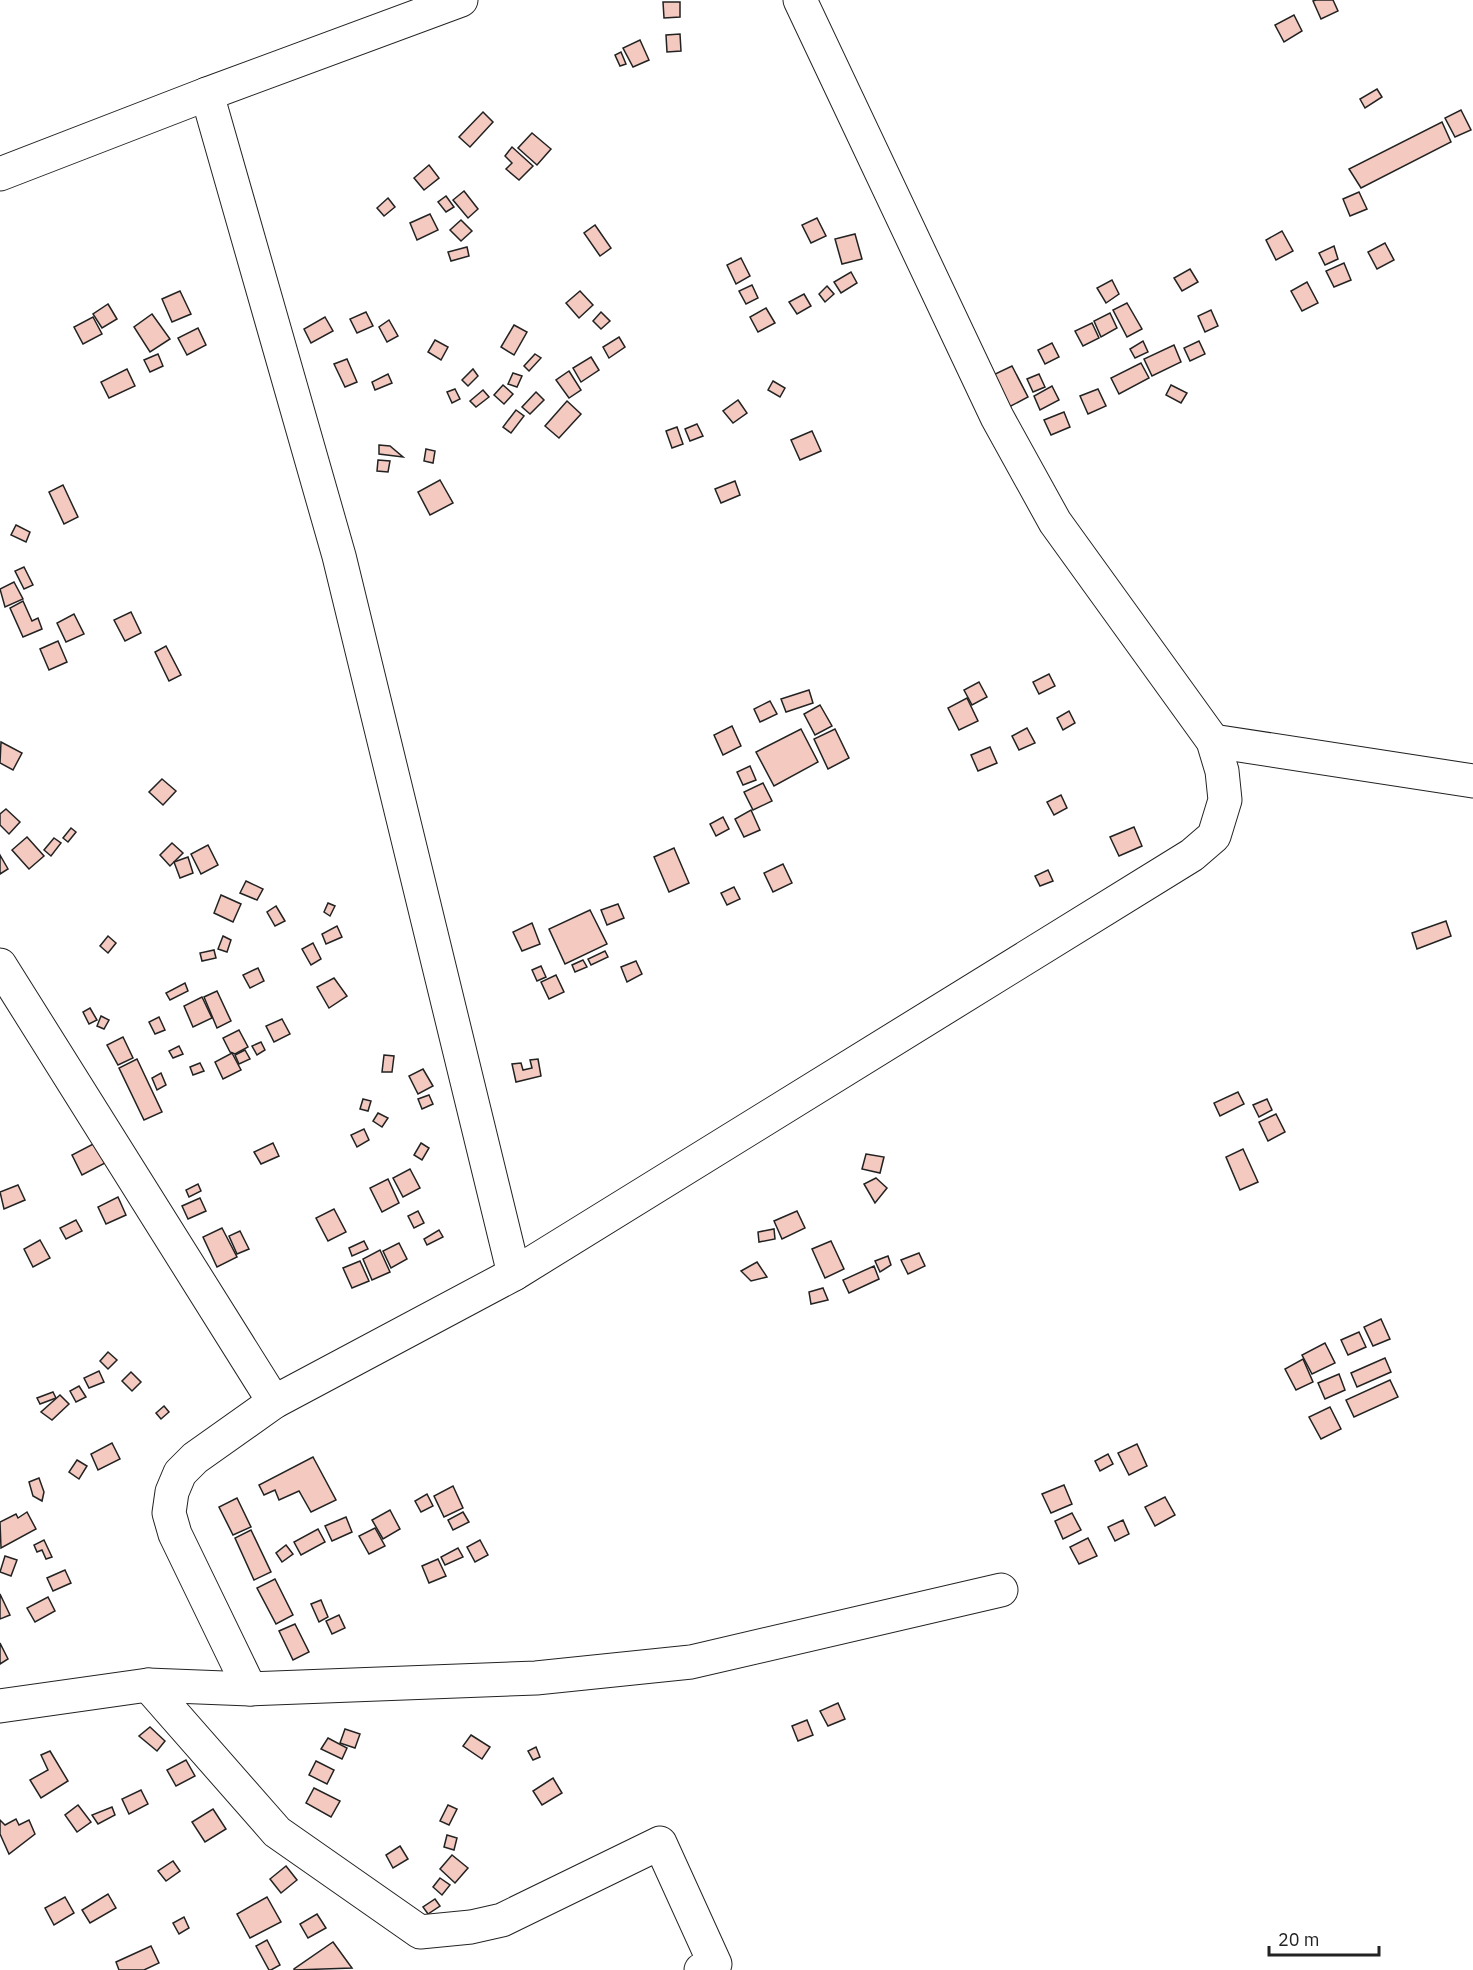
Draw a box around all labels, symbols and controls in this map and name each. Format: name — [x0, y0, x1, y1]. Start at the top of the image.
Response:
scale bar — [1269, 1919, 1378, 1957]
text: 20 m — [1278, 1928, 1320, 1951]

